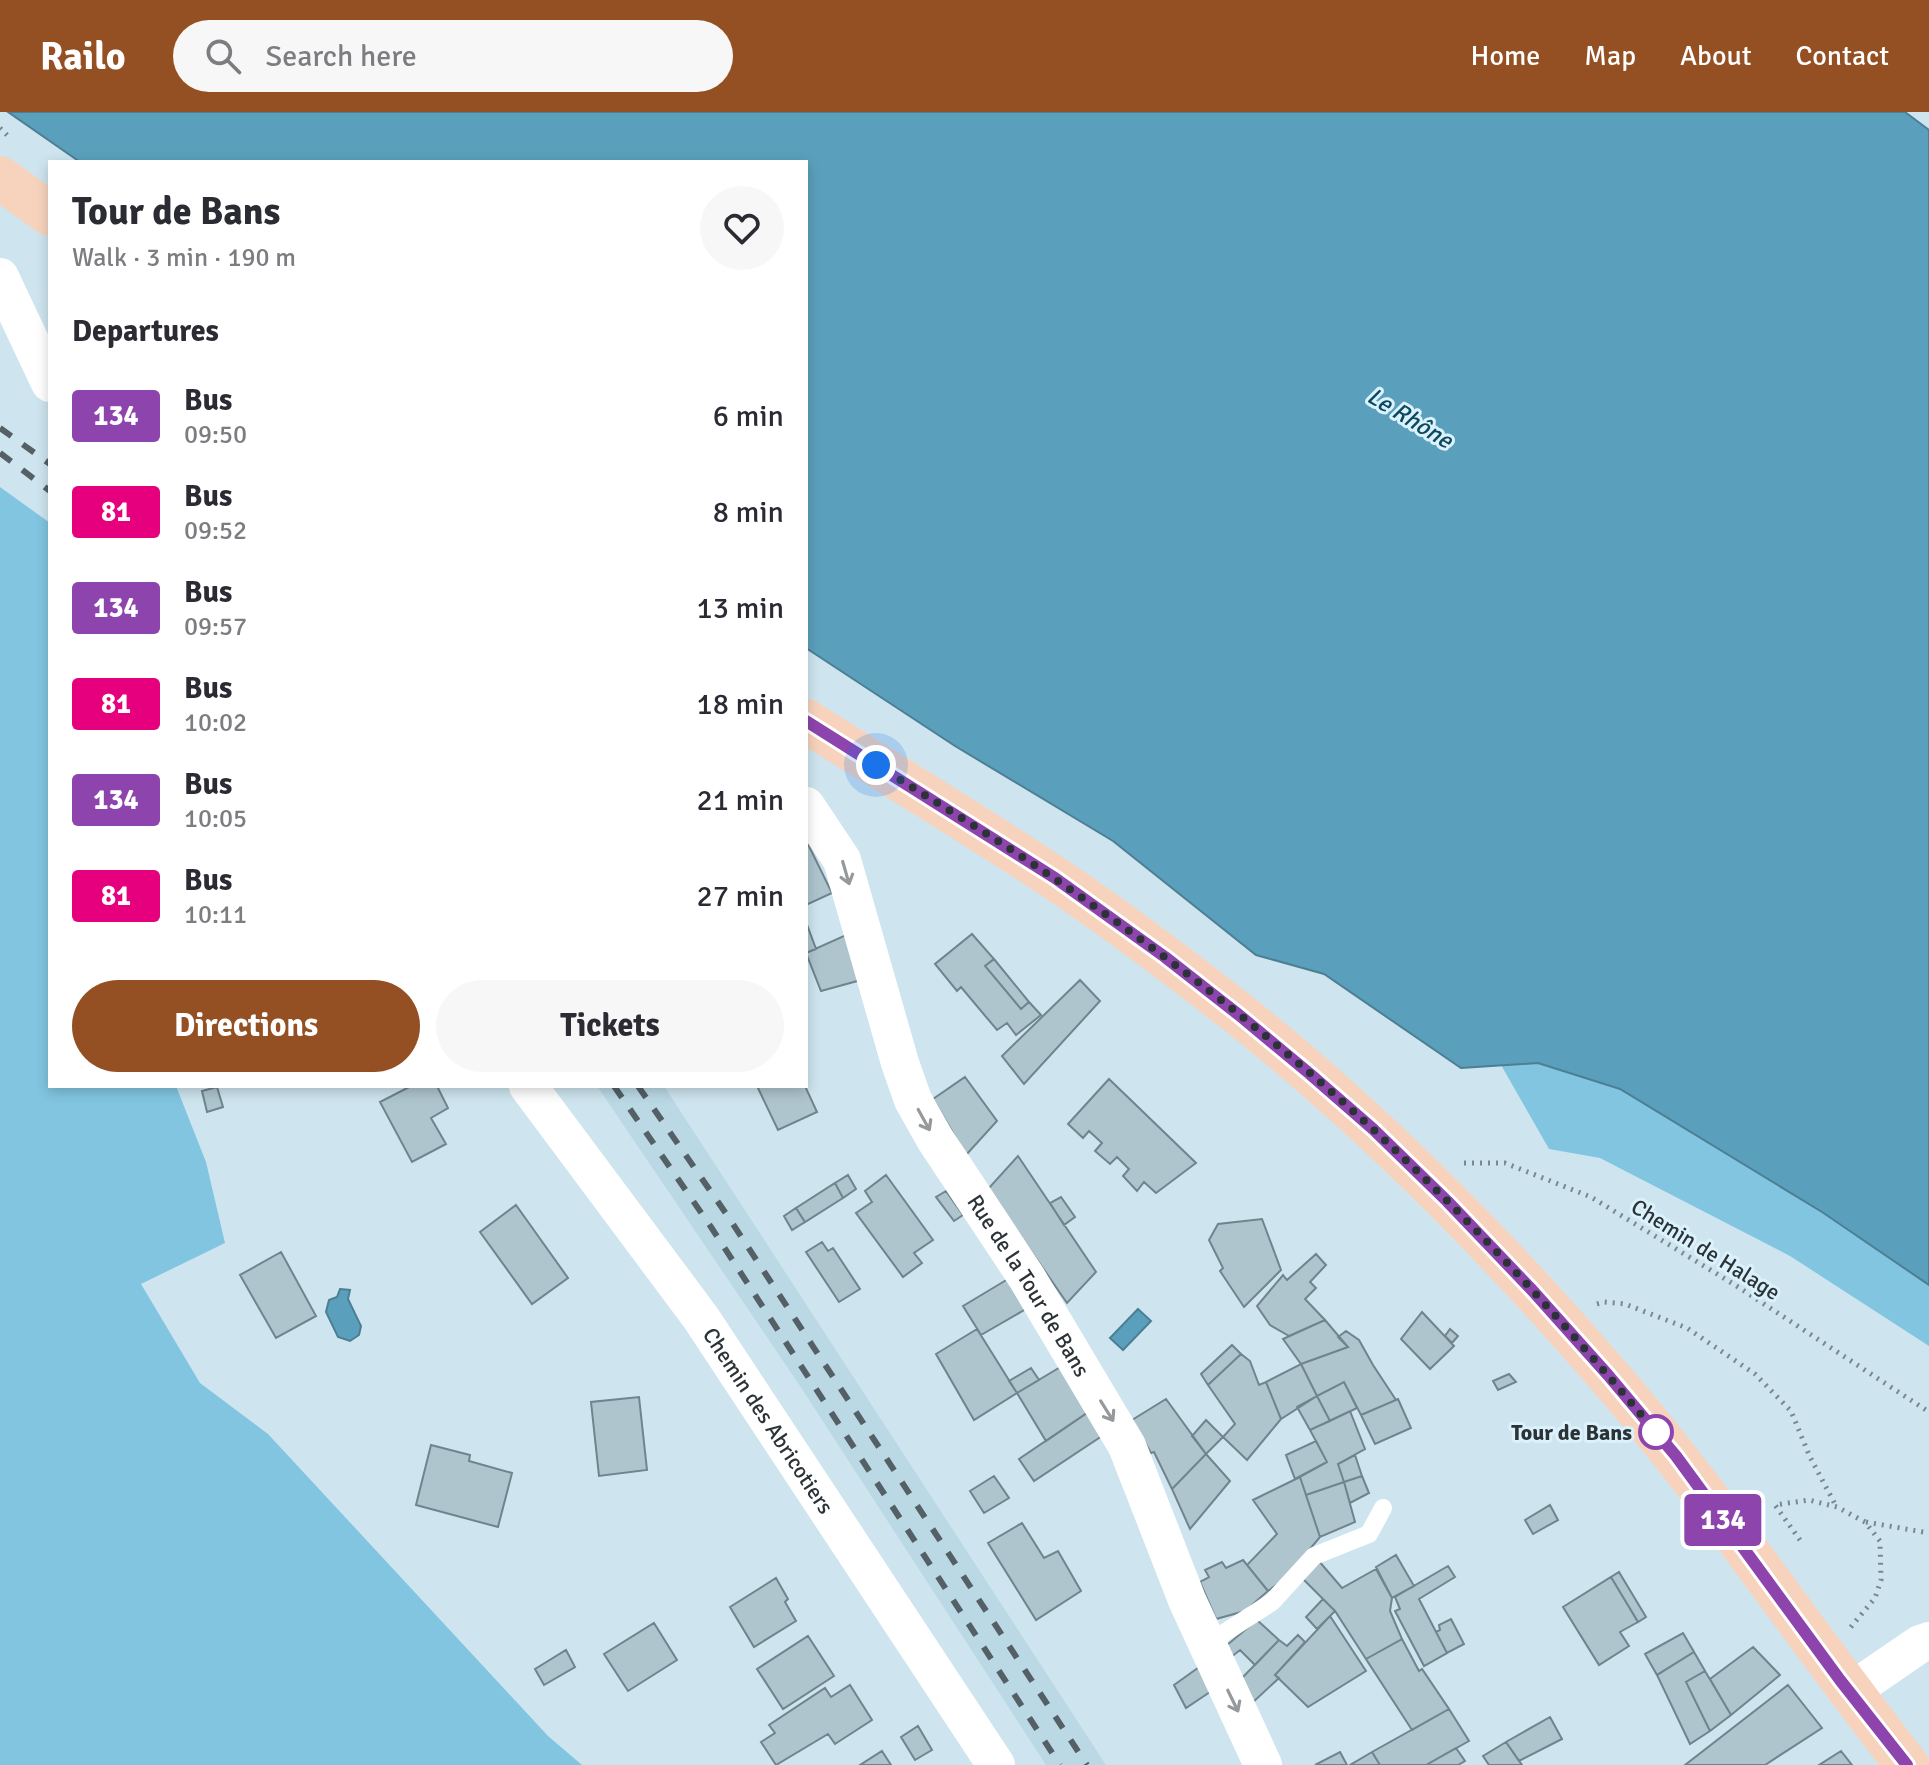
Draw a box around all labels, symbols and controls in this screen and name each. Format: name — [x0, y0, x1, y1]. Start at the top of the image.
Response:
search box — [173, 20, 733, 92]
text: Railo — [40, 33, 125, 80]
icon: search — [201, 34, 245, 78]
text: Search here — [265, 38, 417, 75]
text: Home — [1471, 39, 1540, 73]
text: Map — [1584, 39, 1636, 73]
text: About — [1680, 39, 1752, 73]
text: Contact — [1796, 39, 1889, 73]
button: heart — [700, 186, 784, 270]
text: Tour de Bans — [72, 188, 280, 235]
text: Walk · 3 min · 190 m — [72, 242, 296, 274]
text: Departures — [72, 313, 219, 350]
water label: Le Rhône — [1362, 381, 1459, 456]
text: Bus — [184, 382, 232, 419]
text: 6 min — [713, 398, 784, 435]
text: 134 — [93, 399, 139, 433]
text: 09:50 — [184, 419, 247, 451]
text: Bus — [184, 478, 232, 515]
text: 8 min — [713, 494, 784, 531]
text: 81 — [101, 495, 131, 529]
text: 09:52 — [184, 515, 247, 547]
text: Bus — [184, 574, 232, 611]
text: 13 min — [697, 590, 784, 627]
text: 134 — [93, 591, 139, 625]
text: 09:57 — [184, 611, 247, 643]
text: Bus — [184, 670, 232, 707]
text: 18 min — [697, 686, 784, 723]
text: 81 — [101, 687, 131, 721]
text: 10:02 — [184, 707, 247, 739]
your location — [856, 745, 896, 785]
text: Bus — [184, 766, 232, 803]
text: 21 min — [697, 782, 784, 819]
text: 134 — [93, 783, 139, 817]
text: 10:05 — [184, 803, 247, 835]
one-way arrow — [839, 860, 854, 885]
text: Bus — [184, 862, 232, 899]
text: 27 min — [697, 878, 784, 915]
text: 81 — [101, 879, 131, 913]
text: 10:11 — [184, 899, 247, 931]
button: Directions — [72, 980, 420, 1072]
button: Tickets — [436, 980, 784, 1072]
one-way arrow — [917, 1108, 932, 1132]
street label: Rue de la Tour de Bans — [961, 1189, 1096, 1382]
street label: Chemin de Halage — [1626, 1193, 1785, 1306]
street label: Chemin des Abricotiers — [697, 1322, 839, 1519]
one-way arrow — [1099, 1399, 1115, 1422]
marker: Tour de Bans — [1639, 1415, 1673, 1449]
place label: Tour de Bans — [1511, 1419, 1632, 1446]
line badge: 134 — [1677, 1494, 1769, 1546]
text: 134 — [1700, 1503, 1746, 1537]
one-way arrow — [1226, 1688, 1241, 1712]

